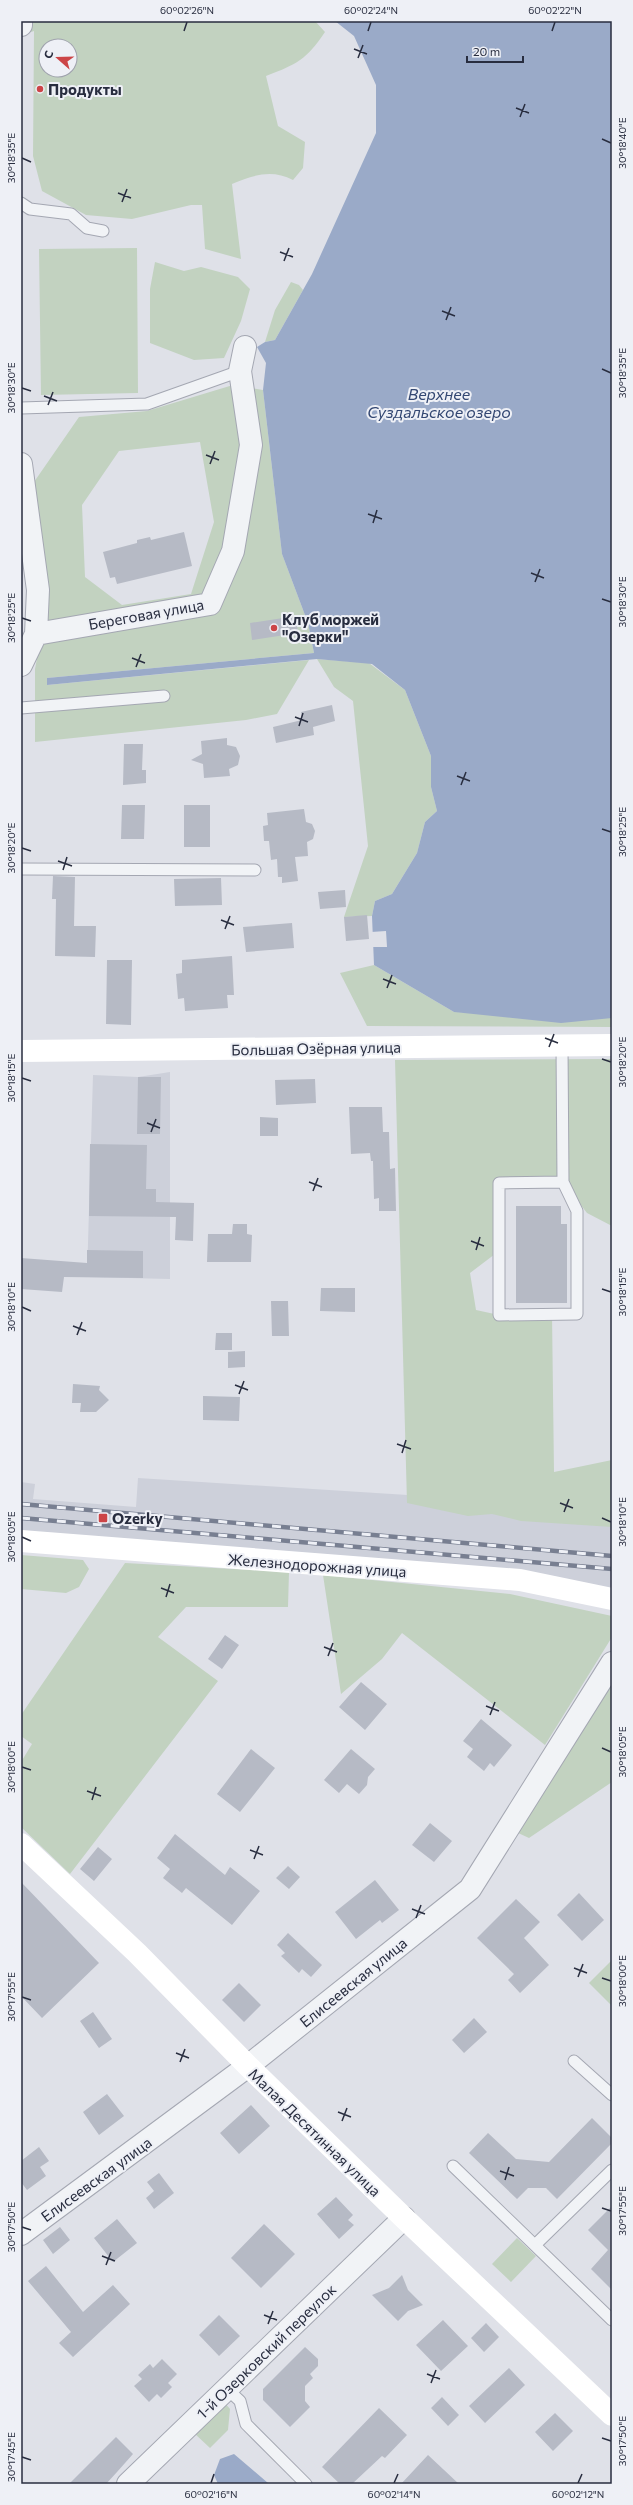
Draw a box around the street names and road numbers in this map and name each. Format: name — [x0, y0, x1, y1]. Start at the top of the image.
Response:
street label: Береговая улица — [87, 595, 205, 633]
street label: Большая Озёрная улица — [231, 1038, 401, 1058]
street label: Железнодорожная улица — [227, 1550, 407, 1580]
street label: Елисеевская улица — [296, 1933, 410, 2031]
street label: Малая Десятинная улица — [245, 2064, 385, 2200]
street label: Елисеевская улица — [37, 2133, 155, 2225]
street label: 1-й Озерковский переулок — [193, 2280, 339, 2422]

